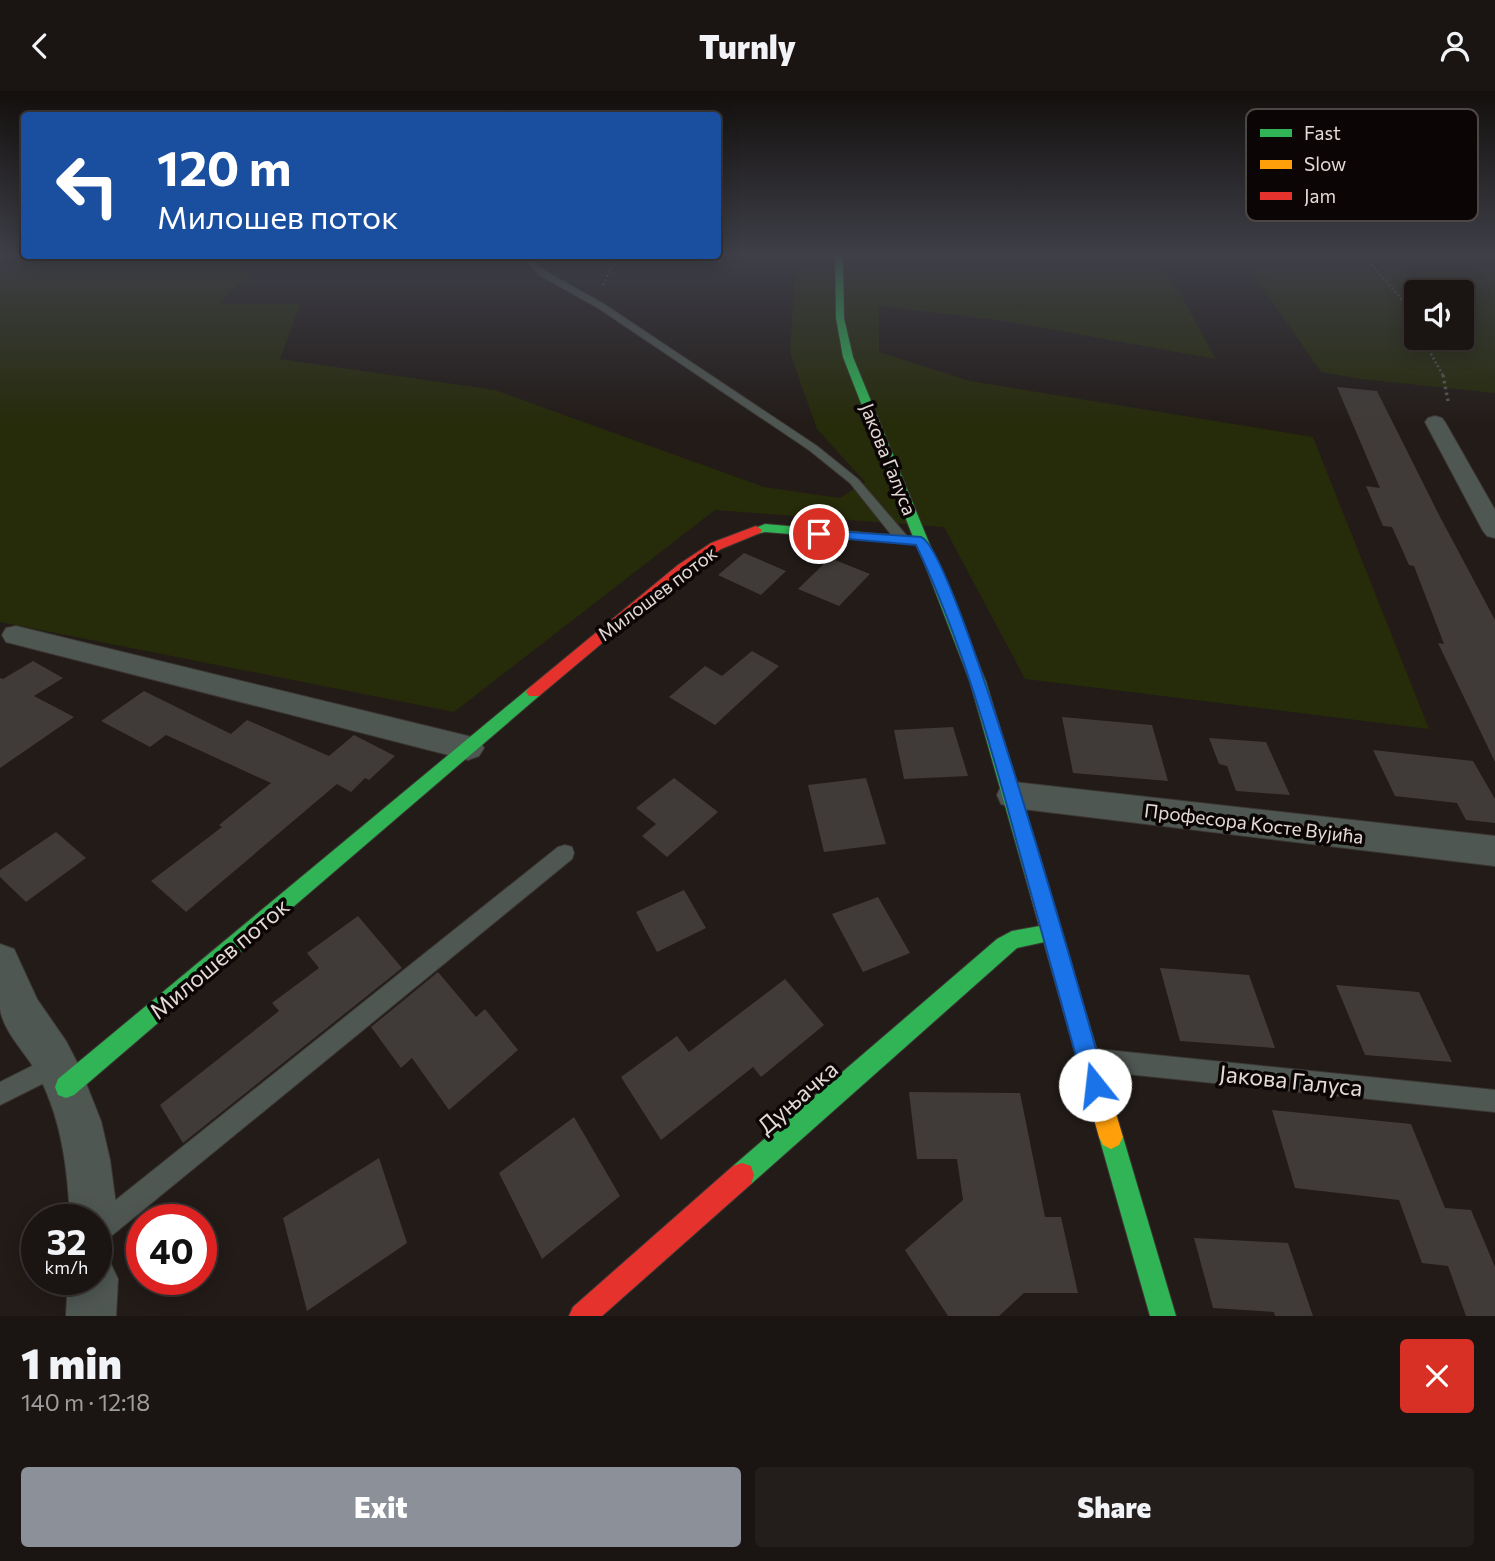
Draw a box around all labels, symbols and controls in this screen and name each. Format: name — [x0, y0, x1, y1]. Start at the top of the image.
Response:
text: Turnly — [699, 26, 796, 66]
icon: back — [21, 27, 59, 65]
icon: person — [1436, 27, 1474, 65]
legend — [1246, 109, 1478, 221]
text: Fast — [1304, 121, 1341, 144]
text: 120 m — [157, 136, 291, 196]
icon: left — [42, 140, 133, 231]
text: Slow — [1304, 152, 1346, 175]
text: Jam — [1304, 184, 1336, 207]
text: Милошев поток — [157, 196, 398, 236]
map controls — [1404, 280, 1474, 350]
button: sound — [1404, 280, 1474, 350]
street label: Јакова Галуса — [856, 400, 922, 518]
pin — [789, 504, 849, 564]
icon: arrive — [800, 515, 838, 553]
street label: Милошев поток — [593, 541, 721, 645]
street label: Професора Косте Вујића — [1143, 798, 1365, 848]
street label: Милошев поток — [144, 892, 294, 1024]
position arrow — [1058, 1048, 1132, 1122]
street label: Дуњачка — [751, 1054, 843, 1140]
street label: Јакова Галуса — [1218, 1059, 1364, 1101]
speed limit sign: 40 — [126, 1204, 217, 1295]
text: 32 — [46, 1219, 87, 1262]
text: km/h — [45, 1256, 88, 1278]
text: 1 min — [21, 1336, 122, 1388]
button: close — [1400, 1339, 1474, 1413]
text: 140 m · 12:18 — [21, 1388, 150, 1416]
button: Exit — [21, 1467, 741, 1547]
button: Share — [755, 1467, 1474, 1547]

